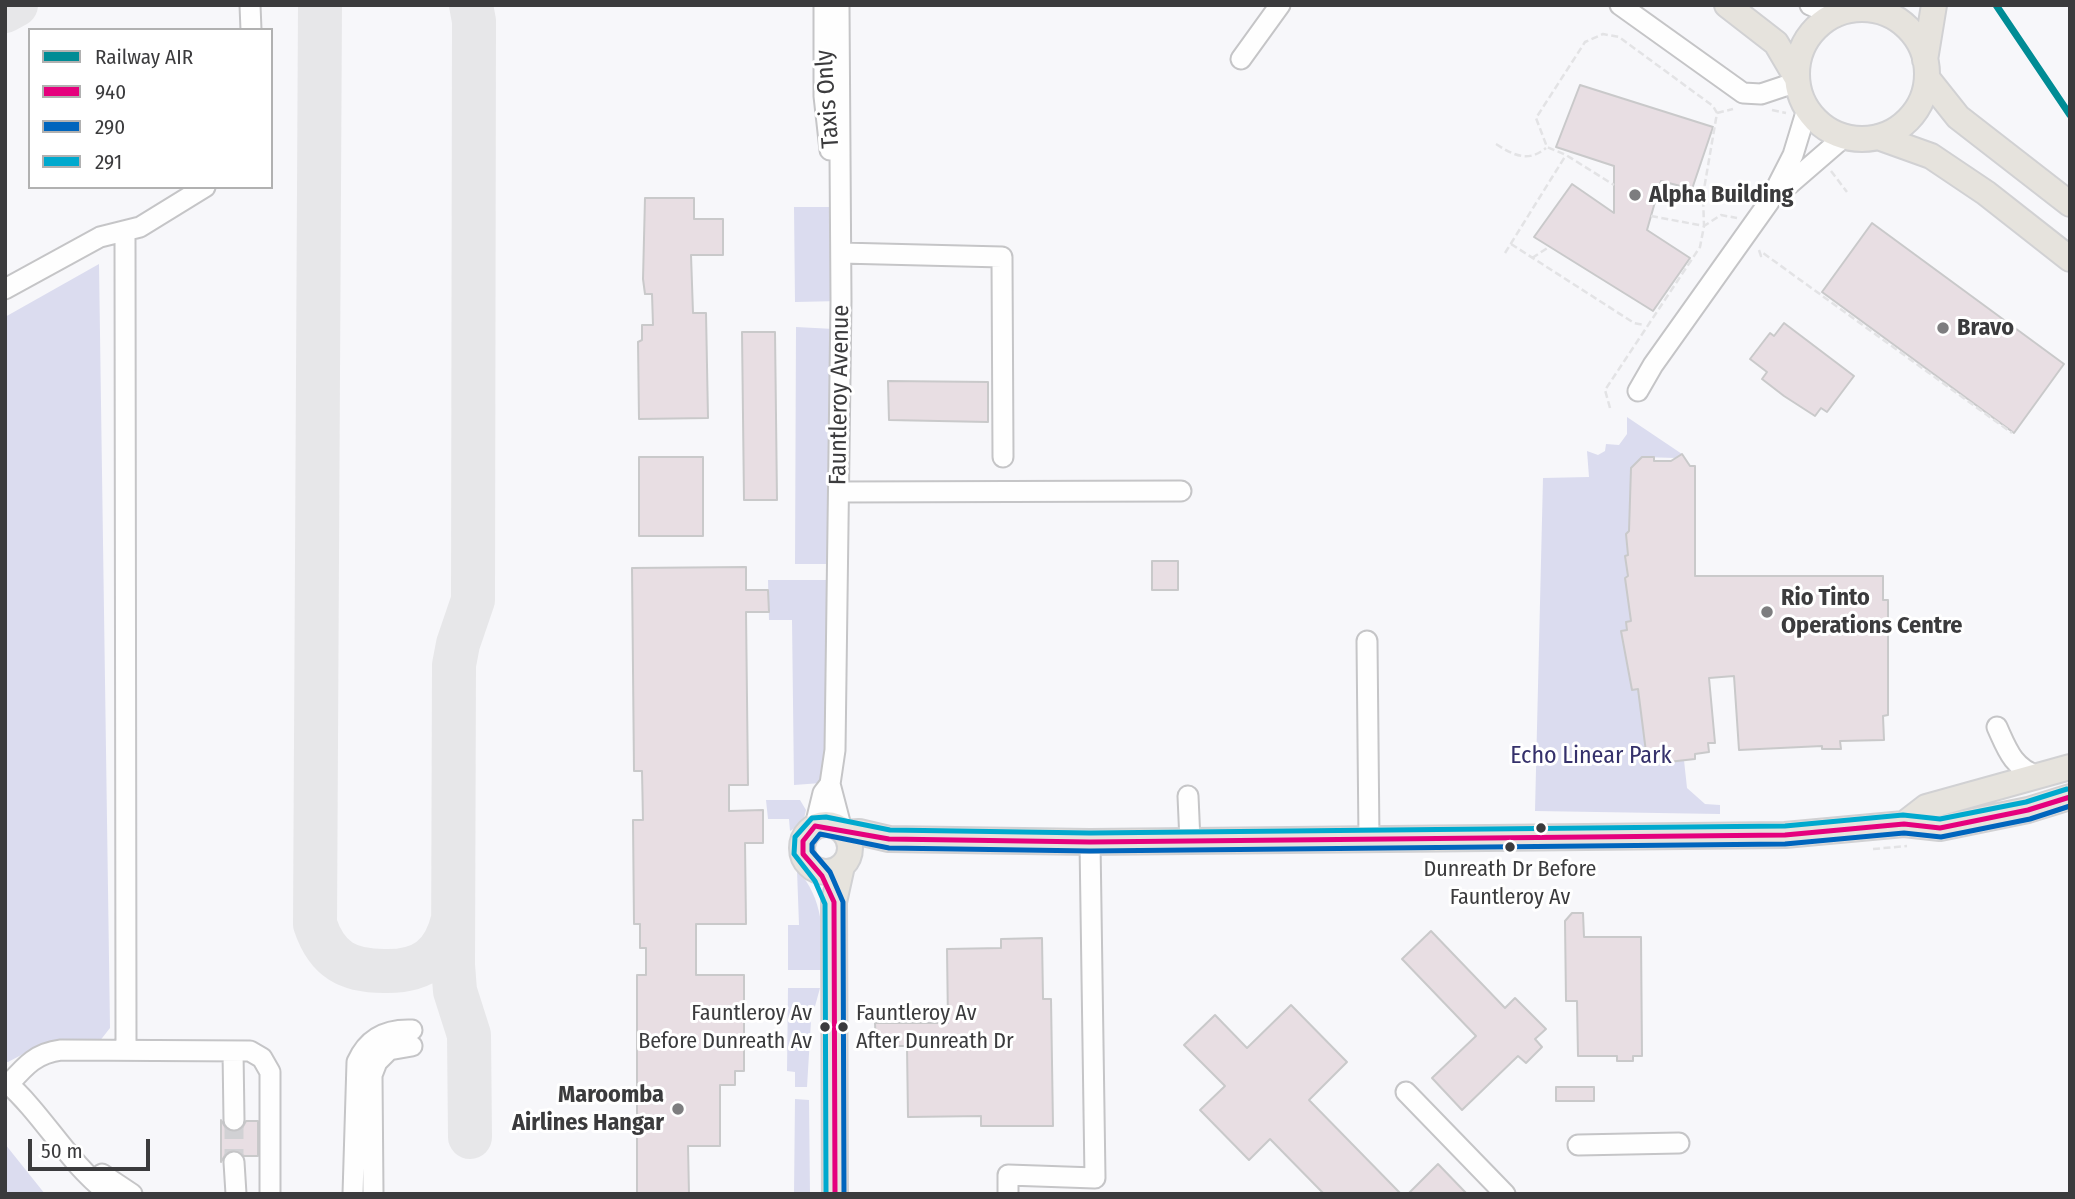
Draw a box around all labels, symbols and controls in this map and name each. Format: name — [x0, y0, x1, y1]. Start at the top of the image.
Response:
legend — [28, 28, 273, 189]
text: Railway AIR — [95, 44, 193, 70]
street label: Taxis Only — [810, 49, 846, 149]
text: 940 — [95, 79, 126, 105]
text: 290 — [95, 114, 125, 140]
text: 291 — [95, 149, 122, 175]
place label: Alpha Building — [1649, 181, 1793, 209]
marker: Alpha Building — [1627, 187, 1643, 203]
street label: Fauntleroy Avenue — [824, 305, 856, 485]
place label: Bravo — [1957, 314, 2014, 342]
marker: Bravo — [1935, 320, 1951, 336]
place label: Rio Tinto Operations Centre — [1781, 584, 1962, 640]
marker: Rio Tinto Operations Centre — [1759, 604, 1775, 620]
park label: Echo Linear Park — [1510, 742, 1672, 770]
unlabelled marker — [1534, 821, 1548, 835]
marker: Dunreath Dr Before Fauntleroy Av — [1503, 840, 1517, 854]
place label: Dunreath Dr Before Fauntleroy Av — [1424, 857, 1596, 908]
place label: Fauntleroy Av Before Dunreath Av — [638, 1001, 812, 1052]
place label: Fauntleroy Av After Dunreath Dr — [856, 1001, 1014, 1052]
marker: Fauntleroy Av Before Dunreath Av — [818, 1020, 832, 1034]
marker: Fauntleroy Av After Dunreath Dr — [836, 1020, 850, 1034]
place label: Maroomba Airlines Hangar — [512, 1081, 664, 1137]
marker: Maroomba Airlines Hangar — [670, 1101, 686, 1117]
scale bar — [32, 1126, 154, 1170]
text: 50 m — [41, 1138, 83, 1164]

